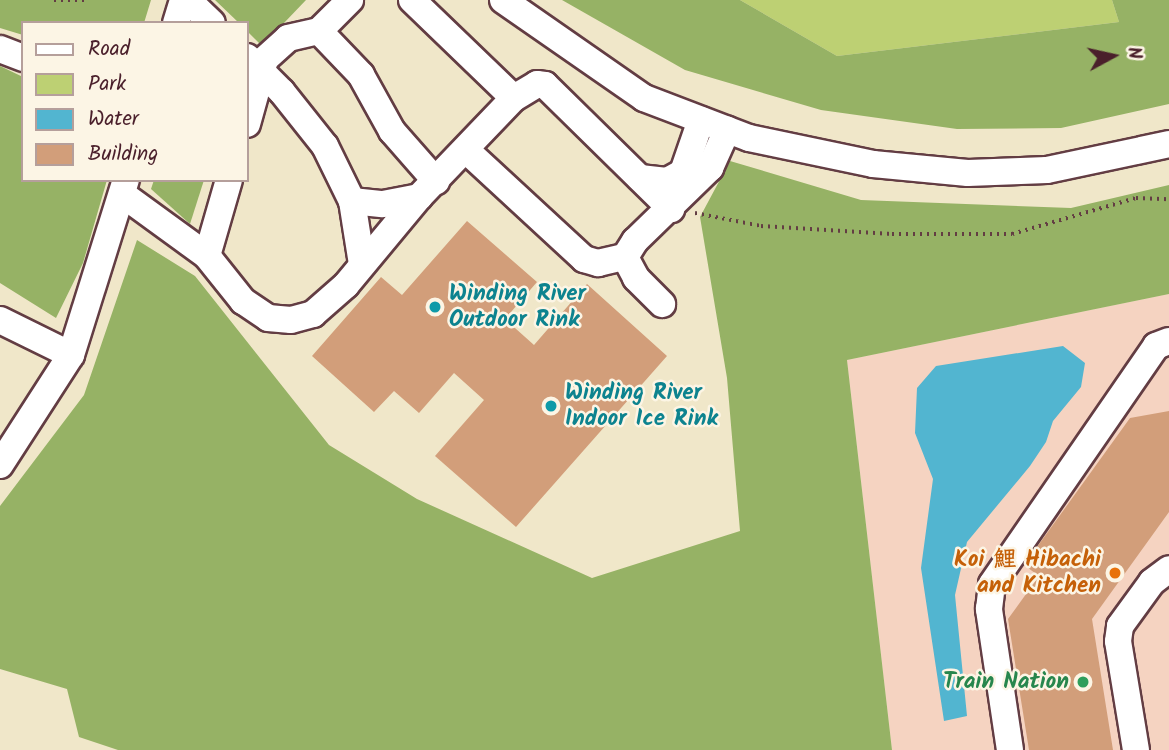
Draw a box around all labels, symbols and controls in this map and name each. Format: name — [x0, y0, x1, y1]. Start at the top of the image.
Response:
legend — [21, 21, 248, 182]
north arrow — [1078, 21, 1148, 91]
text: Road — [88, 33, 130, 66]
text: N — [1118, 45, 1149, 61]
text: Park — [88, 68, 126, 101]
text: Water — [88, 103, 139, 136]
text: Building — [88, 138, 158, 171]
place label: Winding River Outdoor Rink — [449, 280, 586, 334]
marker: Winding River Outdoor Rink — [427, 299, 443, 315]
place label: Winding River Indoor Ice Rink — [565, 379, 718, 433]
marker: Winding River Indoor Ice Rink — [543, 398, 559, 414]
place label: Koi 鯉 Hibachi and Kitchen — [954, 546, 1101, 600]
marker: Koi 鯉 Hibachi and Kitchen — [1107, 565, 1123, 581]
place label: Train Nation — [943, 668, 1069, 696]
marker: Train Nation — [1075, 674, 1091, 690]

